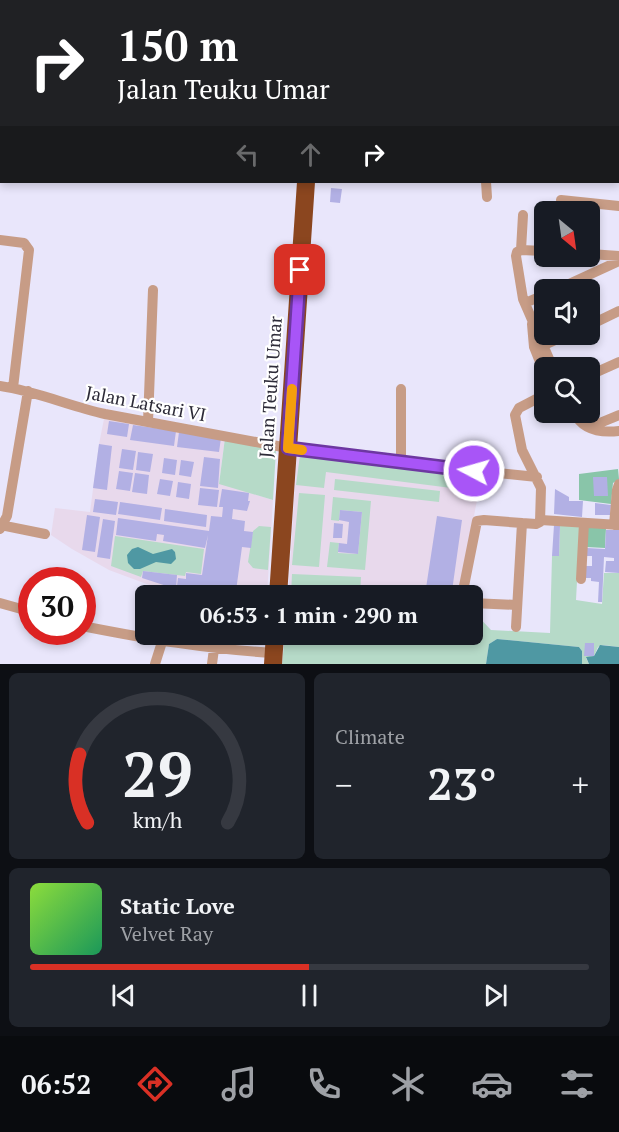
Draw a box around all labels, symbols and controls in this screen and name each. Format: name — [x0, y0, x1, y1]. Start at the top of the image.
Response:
text: 150 m — [117, 17, 238, 73]
icon: right — [18, 24, 96, 102]
text: Jalan Teuku Umar — [117, 71, 330, 107]
icon: left — [231, 138, 264, 171]
icon: ahead — [294, 138, 327, 171]
icon: right — [357, 138, 390, 171]
north arrow — [534, 201, 600, 267]
map controls — [534, 201, 600, 423]
pin — [274, 244, 325, 295]
icon: arrive — [283, 253, 316, 286]
button: sound — [534, 279, 600, 345]
street label: Jalan Teuku Umar — [253, 315, 287, 459]
button: search — [534, 357, 600, 423]
street label: Jalan Latsari VI — [84, 380, 208, 426]
position arrow — [442, 439, 506, 503]
speed limit sign: 30 — [18, 567, 96, 645]
text: 06:53 · 1 min · 290 m — [200, 600, 418, 629]
text: Climate — [335, 723, 405, 750]
text: 29 — [122, 732, 192, 815]
text: 23° — [427, 753, 497, 813]
text: − — [335, 763, 353, 806]
text: + — [571, 763, 589, 806]
text: km/h — [132, 806, 182, 834]
text: Static Love — [120, 891, 235, 920]
text: Velvet Ray — [120, 920, 213, 947]
icon: previous — [107, 979, 140, 1012]
icon: pause — [293, 979, 326, 1012]
icon: next — [479, 979, 512, 1012]
icon: directions — [134, 1063, 176, 1105]
icon: music — [218, 1063, 260, 1105]
icon: phone — [303, 1063, 345, 1105]
icon: climate — [387, 1063, 429, 1105]
icon: car — [471, 1063, 513, 1105]
icon: filters — [556, 1063, 598, 1105]
text: 06:52 — [21, 1066, 91, 1102]

